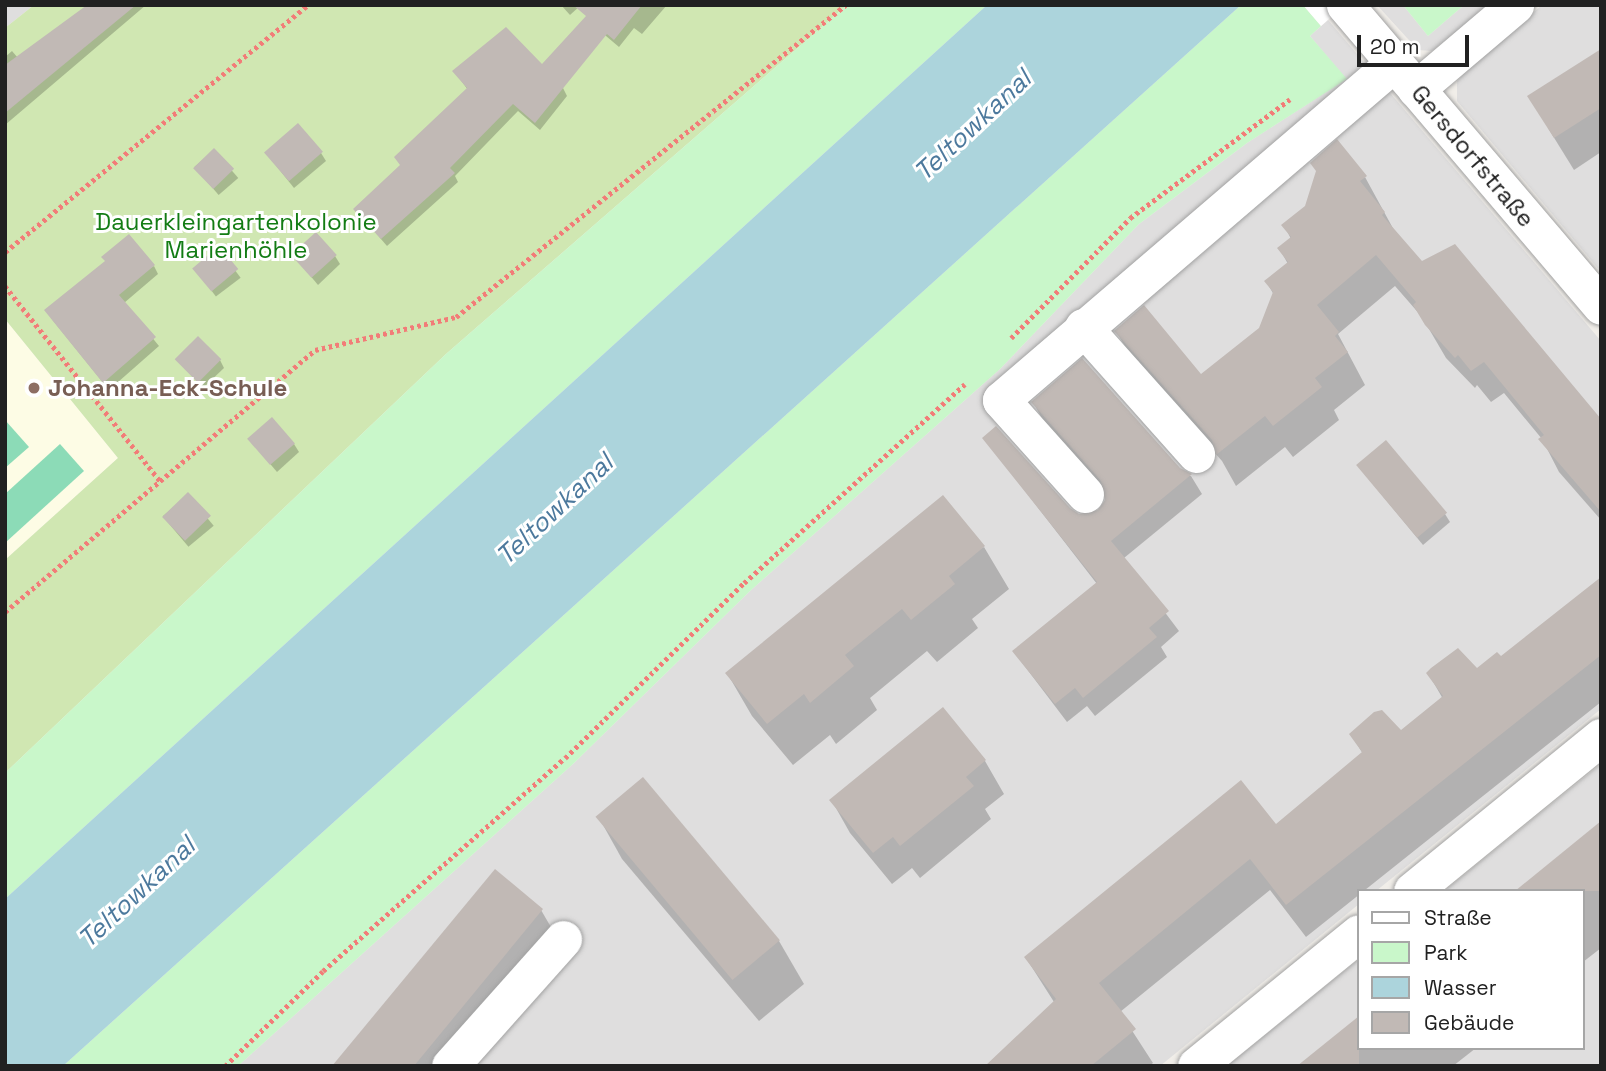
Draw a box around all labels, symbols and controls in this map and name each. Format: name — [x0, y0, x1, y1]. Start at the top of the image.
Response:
scale bar — [1361, 21, 1473, 65]
text: 20 m — [1370, 33, 1420, 60]
water label: Teltowkanal — [908, 64, 1038, 188]
street label: Gersdorfstraße — [1405, 79, 1541, 233]
park label: Dauerkleingartenkolonie Marienhöhle — [95, 208, 377, 264]
place label: Johanna-Eck-Schule — [48, 374, 287, 402]
marker: Johanna-Eck-Schule — [26, 380, 42, 396]
water label: Teltowkanal — [490, 448, 620, 572]
water label: Teltowkanal — [72, 831, 202, 955]
legend — [1358, 889, 1585, 1050]
text: Straße — [1424, 904, 1492, 931]
text: Park — [1424, 939, 1468, 966]
text: Wasser — [1424, 974, 1497, 1001]
text: Gebäude — [1424, 1009, 1514, 1036]

